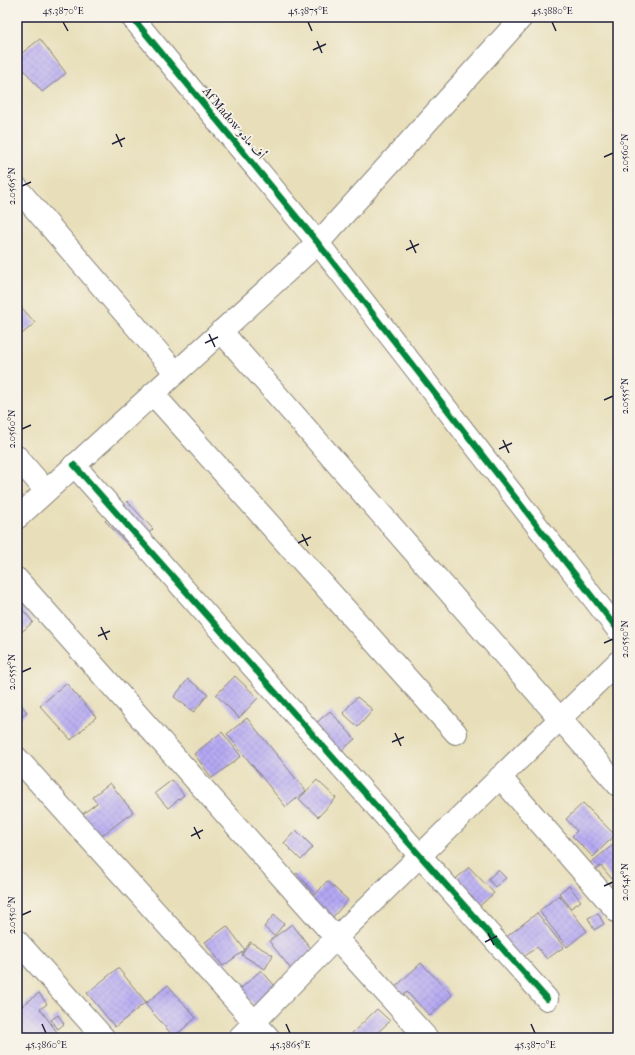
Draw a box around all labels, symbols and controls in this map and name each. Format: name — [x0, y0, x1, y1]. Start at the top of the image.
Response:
text: 45.3870°E — [42, 5, 84, 17]
text: 45.3875°E — [288, 5, 328, 17]
text: 45.3880°E — [531, 5, 573, 17]
street label: Af Madow أف مادو — [198, 83, 269, 163]
text: 2.0560°N — [619, 133, 631, 173]
text: 2.0565°N — [6, 167, 18, 205]
text: 2.0555°N — [619, 377, 631, 414]
text: 2.0560°N — [6, 409, 18, 449]
text: 2.0550°N — [619, 620, 631, 658]
text: 2.0555°N — [6, 653, 18, 690]
text: 2.0545°N — [619, 863, 631, 901]
text: 2.0550°N — [6, 896, 18, 934]
text: 45.3860°E — [25, 1039, 67, 1051]
text: 45.3865°E — [270, 1039, 310, 1051]
text: 45.3870°E — [514, 1039, 556, 1051]

